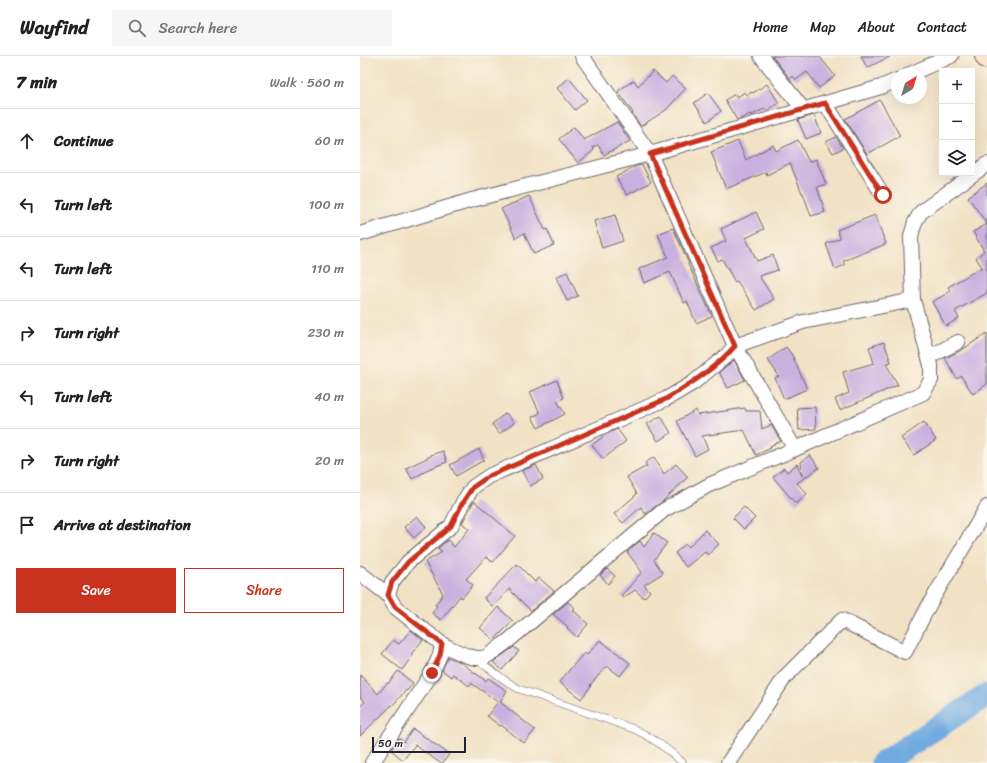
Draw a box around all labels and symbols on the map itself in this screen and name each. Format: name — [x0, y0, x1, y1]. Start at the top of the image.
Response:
north arrow — [891, 68, 927, 104]
route start — [874, 186, 892, 204]
route end — [423, 664, 441, 682]
scale bar — [372, 735, 466, 754]

